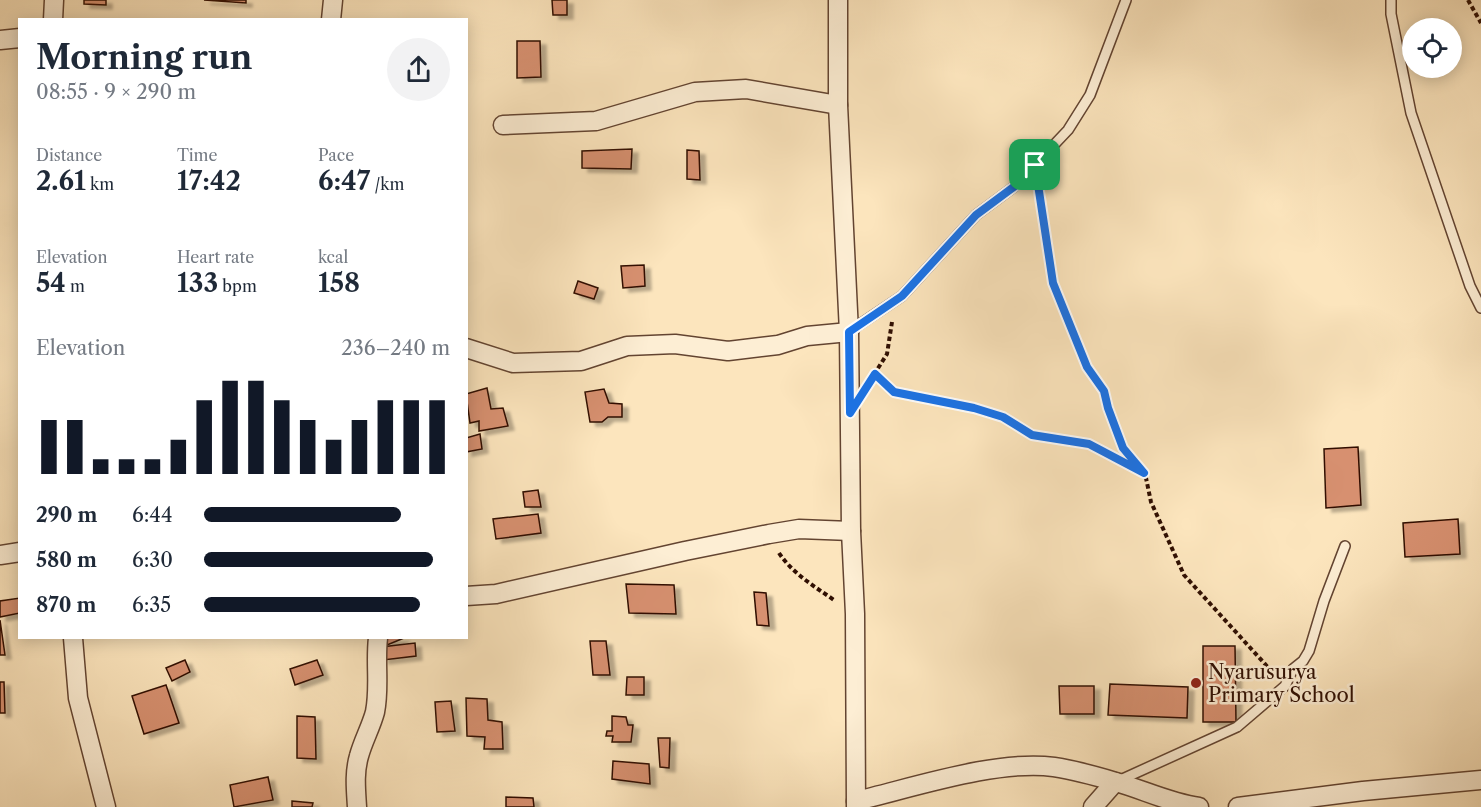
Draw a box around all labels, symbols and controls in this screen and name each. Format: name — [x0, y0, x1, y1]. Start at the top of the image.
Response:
map controls — [1402, 18, 1462, 78]
button: locate — [1402, 18, 1462, 78]
text: Morning run — [36, 37, 252, 78]
button: share — [387, 38, 450, 101]
text: 08:55 · 9 × 290 m — [36, 80, 196, 104]
pin — [1009, 139, 1060, 190]
text: Distance — [36, 145, 102, 165]
text: Time — [177, 145, 217, 165]
text: Pace — [318, 145, 354, 165]
icon: arrive — [1018, 148, 1051, 181]
text: 2.61 — [36, 165, 86, 197]
text: 17:42 — [177, 165, 241, 197]
text: 6:47 — [318, 165, 370, 197]
text: km — [86, 174, 114, 194]
text: /km — [370, 174, 404, 194]
text: Elevation — [36, 247, 107, 267]
text: Heart rate — [177, 247, 254, 267]
text: kcal — [318, 247, 348, 267]
text: 54 — [36, 267, 66, 299]
text: 133 — [177, 267, 218, 299]
text: 158 — [318, 267, 360, 299]
text: m — [66, 276, 85, 296]
text: bpm — [218, 276, 257, 296]
text: Elevation — [36, 336, 125, 360]
text: 236–240 m — [341, 336, 450, 360]
text: 290 m — [36, 503, 97, 527]
text: 6:44 — [132, 503, 172, 527]
text: 580 m — [36, 548, 97, 572]
text: 6:30 — [132, 548, 173, 572]
text: 870 m — [36, 593, 96, 617]
text: 6:35 — [132, 593, 171, 617]
place label: Nyarusurya Primary School — [1208, 660, 1355, 707]
marker: Nyarusurya Primary School — [1189, 676, 1203, 690]

